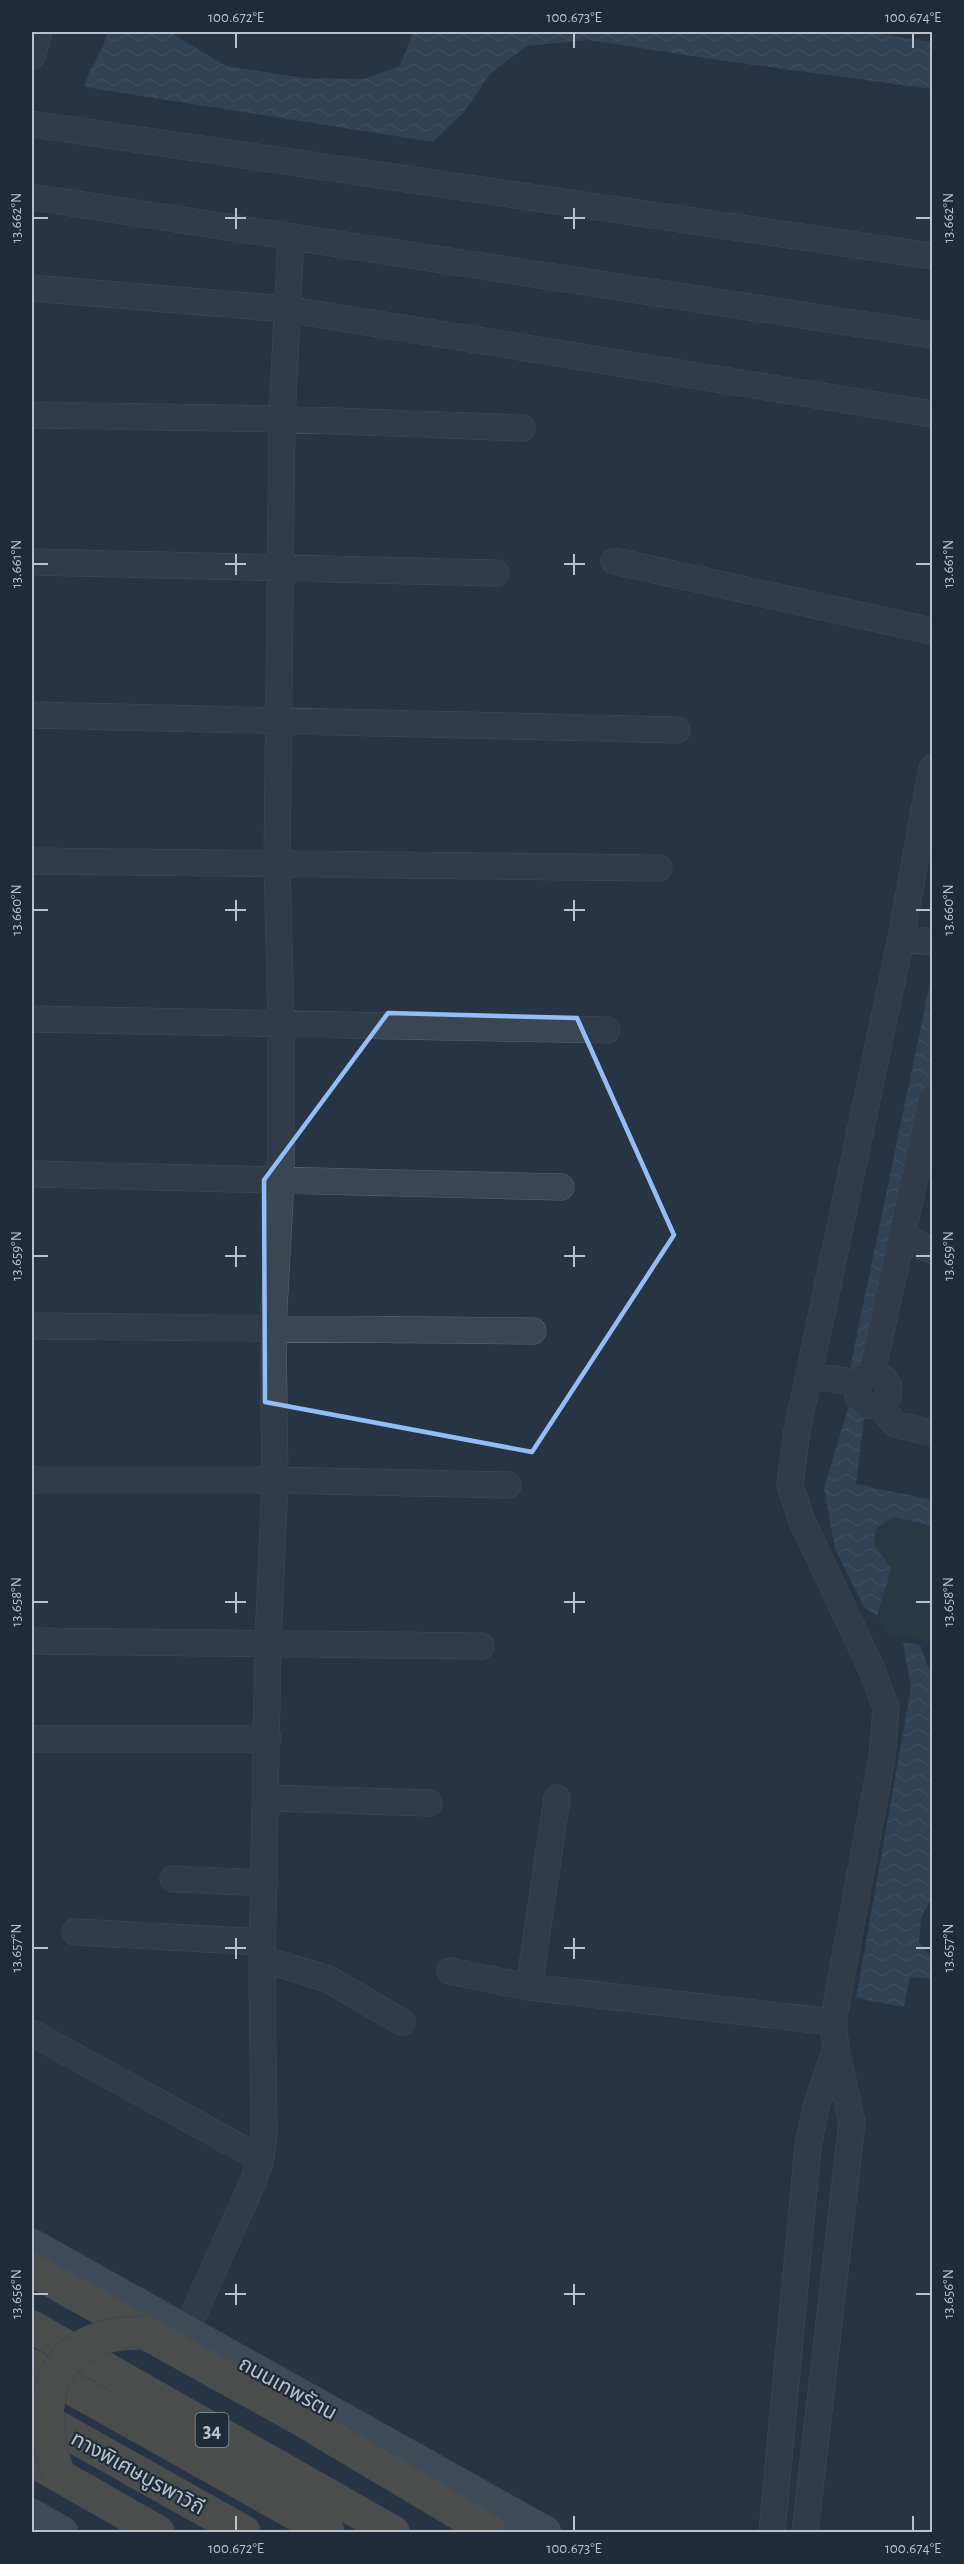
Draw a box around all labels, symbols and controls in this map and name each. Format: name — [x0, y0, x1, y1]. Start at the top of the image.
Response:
text: 100.672°E — [208, 10, 264, 25]
text: 100.673°E — [546, 10, 602, 25]
text: 100.674°E — [885, 10, 941, 25]
text: 13.662°N — [9, 193, 24, 243]
text: 13.662°N — [941, 193, 956, 243]
text: 13.661°N — [9, 540, 24, 588]
text: 13.661°N — [941, 540, 956, 588]
text: 13.660°N — [9, 884, 24, 936]
text: 13.660°N — [941, 884, 956, 936]
text: 13.659°N — [9, 1231, 24, 1281]
text: 13.659°N — [941, 1231, 956, 1281]
text: 13.658°N — [9, 1577, 24, 1627]
text: 13.658°N — [941, 1577, 956, 1627]
text: 13.657°N — [9, 1924, 24, 1973]
text: 13.657°N — [941, 1924, 956, 1973]
text: 13.656°N — [9, 2269, 24, 2319]
text: 13.656°N — [941, 2269, 956, 2319]
street label: ถนนเทพรัตน — [235, 2353, 340, 2424]
road number: 34 — [196, 2413, 228, 2447]
street label: ทางพิเศษบูรพาวิถี — [67, 2427, 208, 2520]
text: 100.672°E — [208, 2541, 264, 2556]
text: 100.673°E — [546, 2541, 602, 2556]
text: 100.674°E — [885, 2541, 941, 2556]

